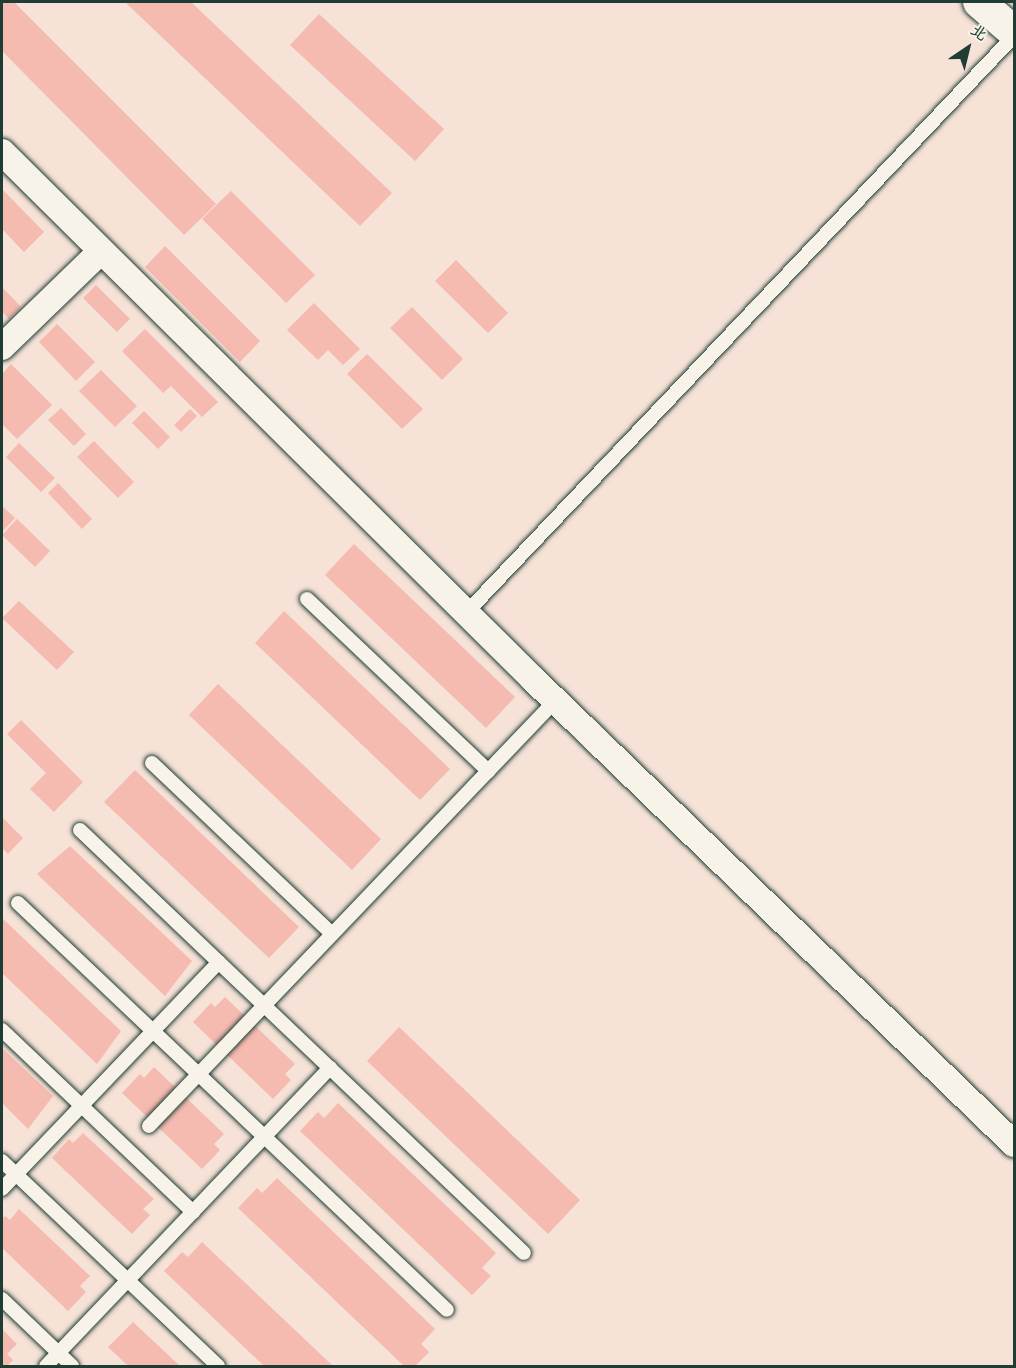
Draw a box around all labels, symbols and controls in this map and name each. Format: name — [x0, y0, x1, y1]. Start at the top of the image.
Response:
north arrow — [938, 18, 998, 78]
text: 北 — [965, 19, 992, 48]

